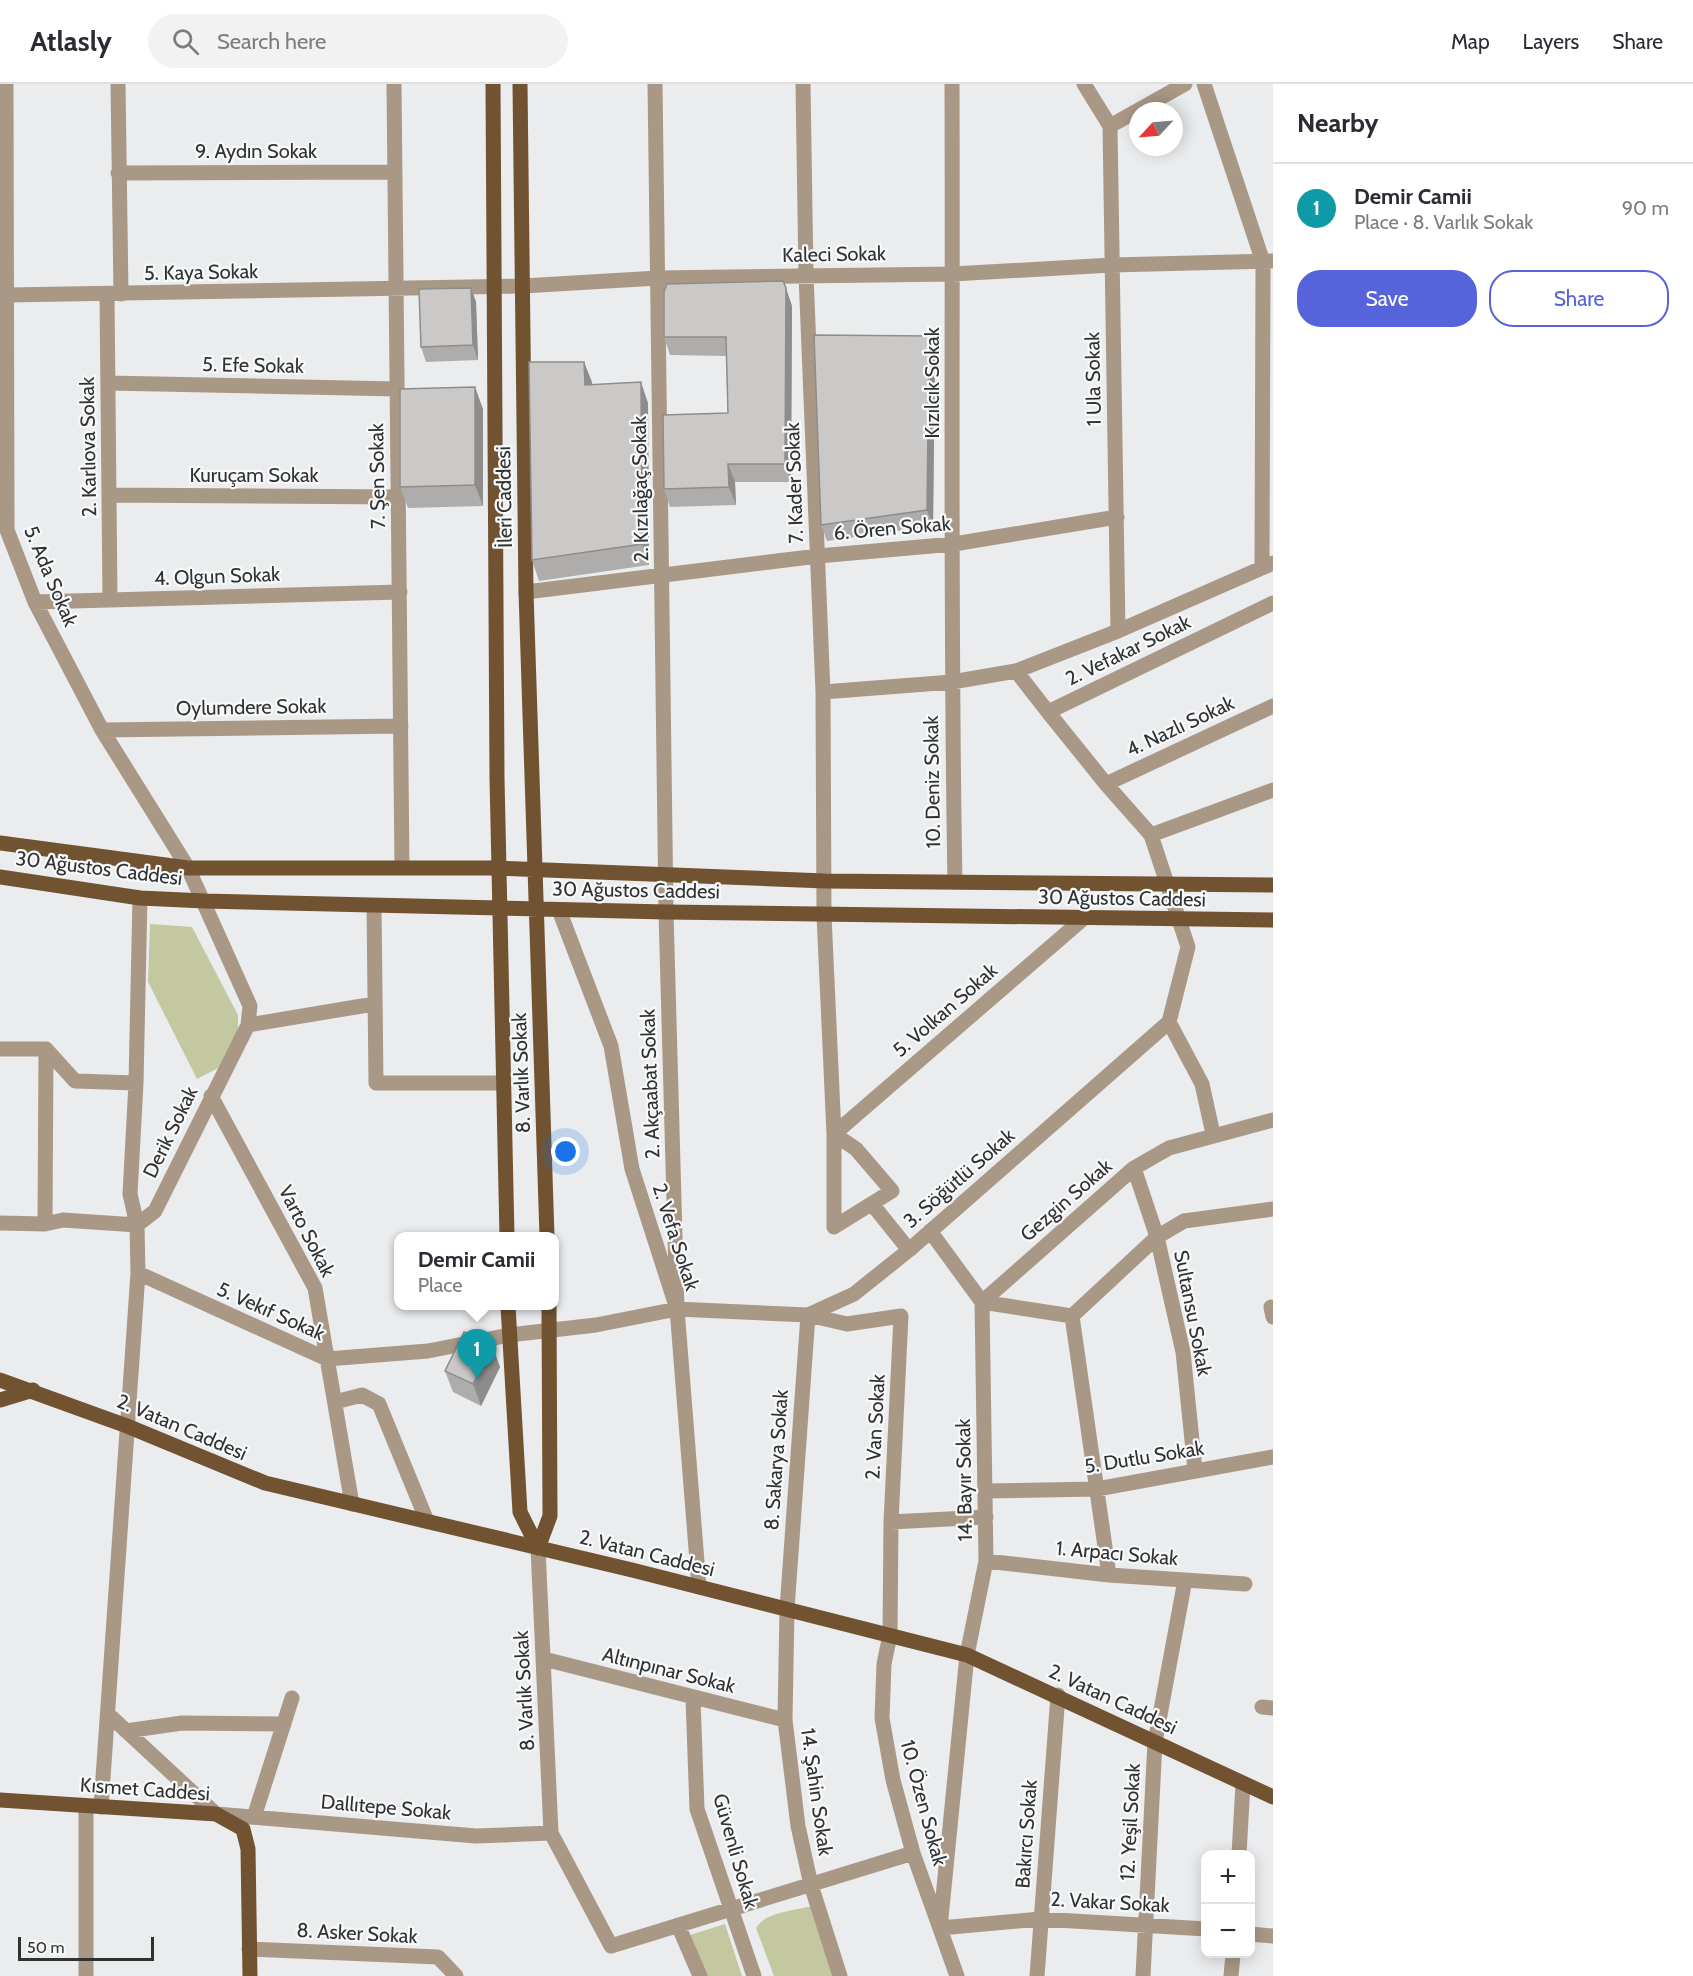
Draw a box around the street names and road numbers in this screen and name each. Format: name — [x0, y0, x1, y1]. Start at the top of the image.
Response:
street label: 9. Aydın Sokak — [195, 139, 317, 163]
street label: Kaleci Sokak — [782, 241, 886, 267]
street label: 5. Kaya Sokak — [144, 259, 258, 285]
street label: Kızılcık Sokak — [920, 327, 944, 439]
street label: 1 Ula Sokak — [1080, 332, 1106, 426]
street label: 5. Efe Sokak — [202, 352, 304, 378]
street label: 2. Karlıova Sokak — [75, 377, 101, 517]
street label: 2. Kızılağaç Sokak — [627, 416, 653, 562]
street label: 7. Kader Sokak — [780, 422, 808, 544]
street label: 7. Şen Sokak — [364, 423, 390, 529]
street label: İleri Caddesi — [491, 446, 517, 548]
street label: Kuruçam Sokak — [190, 463, 319, 487]
street label: 6. Ören Sokak — [832, 511, 952, 545]
street label: 5. Ada Sokak — [19, 522, 83, 630]
street label: 4. Olgun Sokak — [154, 562, 280, 590]
street label: 2. Vefakar Sokak — [1062, 609, 1194, 691]
street label: 4. Nazlı Sokak — [1122, 691, 1238, 761]
street label: Oylumdere Sokak — [176, 694, 326, 720]
street label: 10. Deniz Sokak — [919, 715, 945, 849]
street label: 30 Ağustos Caddesi — [14, 846, 184, 890]
street label: 30 Ağustos Caddesi — [552, 877, 720, 903]
street label: 30 Ağustos Caddesi — [1038, 885, 1206, 911]
street label: 5. Volkan Sokak — [888, 958, 1002, 1062]
street label: 2. Akçaabat Sokak — [635, 1009, 665, 1159]
street label: 8. Varlık Sokak — [507, 1012, 535, 1134]
street label: Derik Sokak — [138, 1082, 202, 1182]
street label: 3. Söğütlü Sokak — [899, 1123, 1019, 1233]
street label: Gezgin Sokak — [1015, 1154, 1117, 1246]
street label: 2. Vefa Sokak — [647, 1180, 705, 1294]
street label: Varto Sokak — [274, 1181, 340, 1281]
street label: Sultansu Sokak — [1169, 1248, 1217, 1378]
street label: 5. Vekıf Sokak — [214, 1277, 329, 1345]
street label: 2. Van Sokak — [860, 1373, 890, 1481]
street label: 2. Vatan Caddesi — [113, 1389, 251, 1465]
street label: 8. Sakarya Sokak — [759, 1389, 793, 1531]
street label: 14. Bayır Sokak — [951, 1418, 977, 1542]
street label: 5. Dutlu Sokak — [1082, 1436, 1206, 1478]
street label: 2. Vatan Caddesi — [577, 1525, 717, 1581]
street label: 1. Arpacı Sokak — [1055, 1536, 1179, 1570]
street label: 8. Varlık Sokak — [509, 1630, 539, 1752]
street label: Altınpınar Sokak — [600, 1642, 738, 1698]
street label: 2. Vatan Caddesi — [1045, 1659, 1181, 1739]
street label: 14. Şahin Sokak — [796, 1727, 838, 1857]
street label: 10. Özen Sokak — [896, 1737, 952, 1869]
street label: 12. Yeşil Sokak — [1115, 1763, 1145, 1881]
street label: Kısmet Caddesi — [79, 1772, 211, 1806]
street label: Bakırcı Sokak — [1010, 1779, 1042, 1889]
street label: Dallıtepe Sokak — [320, 1789, 452, 1825]
street label: Güvenli Sokak — [708, 1791, 764, 1911]
street label: 2. Vakar Sokak — [1050, 1887, 1170, 1917]
street label: 8. Asker Sokak — [296, 1918, 418, 1948]

